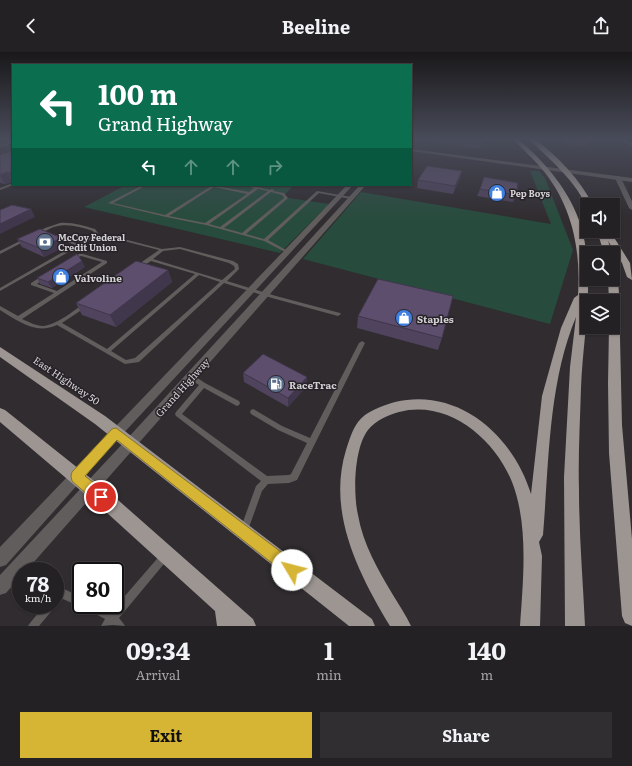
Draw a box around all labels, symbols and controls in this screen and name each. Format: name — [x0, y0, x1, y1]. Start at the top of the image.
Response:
text: Beeline — [282, 13, 350, 40]
icon: back — [20, 15, 42, 37]
icon: share — [590, 15, 612, 37]
text: 100 m — [98, 72, 178, 114]
icon: left — [32, 80, 84, 132]
text: Grand Highway — [98, 110, 233, 137]
icon: left — [138, 156, 160, 178]
icon: ahead — [180, 156, 202, 178]
icon: ahead — [222, 156, 244, 178]
icon: right — [264, 156, 286, 178]
shop icon: Pep Boys — [487, 183, 507, 203]
place label: Pep Boys — [510, 186, 551, 200]
map controls — [580, 198, 620, 334]
button: sound — [580, 198, 620, 238]
place label: McCoy Federal Credit Union — [58, 230, 126, 254]
bank icon: McCoy Federal Credit Union — [35, 232, 55, 252]
button: search — [580, 246, 620, 286]
shop icon: Valvoline — [51, 267, 71, 287]
place label: Valvoline — [74, 270, 122, 285]
button: layers — [580, 294, 620, 334]
shop icon: Staples — [394, 308, 414, 328]
place label: Staples — [417, 311, 454, 326]
street label: East Highway 50 — [31, 352, 104, 408]
street label: Grand Highway — [151, 354, 213, 420]
fuel station icon: RaceTrac — [266, 374, 286, 394]
place label: RaceTrac — [289, 377, 337, 392]
pin — [84, 480, 118, 514]
icon: arrive — [90, 486, 112, 508]
position arrow — [271, 549, 313, 591]
speed limit sign: 80 — [72, 562, 124, 614]
text: 78 — [27, 568, 49, 598]
text: km/h — [25, 590, 51, 605]
text: 09:34 — [126, 632, 190, 667]
text: 1 — [324, 632, 334, 667]
text: 140 — [468, 632, 506, 667]
text: Arrival — [136, 665, 180, 684]
text: min — [316, 665, 342, 684]
text: m — [481, 665, 493, 684]
button: Exit — [20, 712, 312, 758]
button: Share — [320, 712, 612, 758]

